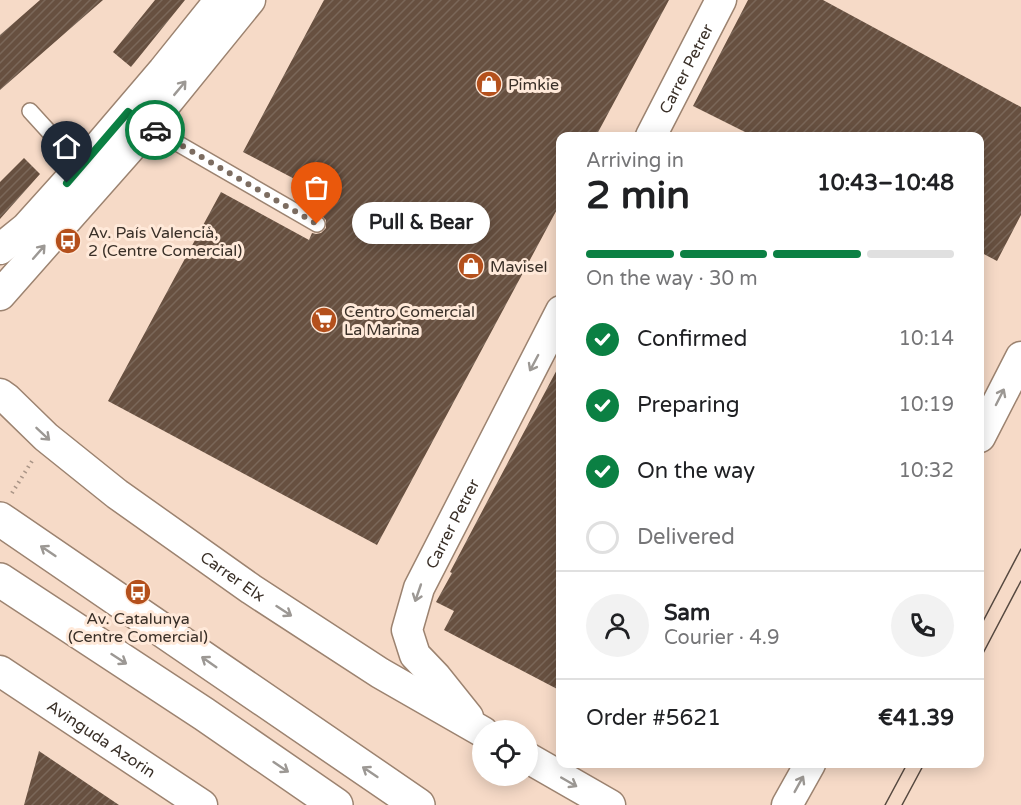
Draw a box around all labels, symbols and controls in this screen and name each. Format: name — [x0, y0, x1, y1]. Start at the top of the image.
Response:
street label: Carrer Petrer — [655, 20, 718, 117]
shop icon: Pimkie — [474, 69, 504, 99]
place label: Pimkie — [508, 75, 559, 95]
one-way arrow — [173, 80, 186, 96]
courier — [125, 100, 185, 160]
icon: car — [139, 114, 172, 147]
pin — [41, 121, 92, 183]
icon: home — [50, 130, 83, 163]
text: Arriving in — [586, 149, 684, 173]
pin — [291, 162, 342, 224]
text: 10:43–10:48 — [817, 170, 954, 196]
icon: bag — [300, 171, 333, 204]
text: 2 min — [586, 172, 690, 219]
callout: Pull & Bear — [353, 203, 491, 245]
text: Pull & Bear — [369, 211, 473, 235]
place label: Av. País Valencià, 2 (Centre Comercial) — [88, 223, 242, 261]
bus stop icon: Av. País Valencià, 2 (Centre Comercial) — [53, 226, 83, 256]
one-way arrow — [32, 245, 46, 260]
shop icon: Mavisel — [456, 251, 486, 281]
place label: Mavisel — [490, 257, 548, 277]
text: On the way · 30 m — [586, 267, 758, 291]
place label: Centro Comercial La Marina — [344, 302, 475, 340]
supermarket icon: Centro Comercial La Marina — [309, 305, 339, 335]
icon: check — [586, 323, 619, 356]
text: Confirmed — [637, 326, 747, 352]
text: 10:14 — [899, 327, 954, 351]
one-way arrow — [528, 354, 539, 372]
icon: check — [586, 389, 619, 422]
one-way arrow — [995, 389, 1006, 407]
text: Preparing — [637, 392, 740, 418]
text: 10:19 — [899, 393, 954, 417]
one-way arrow — [35, 426, 50, 440]
icon: check — [586, 455, 619, 488]
text: On the way — [637, 458, 755, 484]
text: 10:32 — [899, 459, 954, 483]
street label: Carrer Petrer — [422, 475, 485, 572]
text: Delivered — [637, 524, 735, 550]
one-way arrow — [40, 545, 57, 558]
street label: Carrer Elx — [196, 547, 268, 606]
bus stop icon: Av. Catalunya (Centre Comercial) — [123, 577, 153, 607]
one-way arrow — [411, 583, 422, 602]
button: person — [586, 594, 649, 657]
button: phone — [891, 594, 954, 657]
text: Sam — [664, 600, 710, 626]
one-way arrow — [276, 605, 292, 617]
place label: Av. Catalunya (Centre Comercial) — [68, 609, 208, 647]
text: Courier · 4.9 — [664, 626, 779, 650]
one-way arrow — [110, 653, 127, 665]
one-way arrow — [202, 656, 218, 668]
street label: Avinguda Azorin — [43, 696, 159, 783]
text: Order #5621 — [586, 705, 721, 731]
text: €41.39 — [878, 705, 954, 731]
map controls — [472, 720, 538, 786]
button: locate — [472, 720, 538, 786]
one-way arrow — [272, 761, 289, 773]
one-way arrow — [362, 766, 378, 778]
one-way arrow — [560, 776, 577, 788]
one-way arrow — [794, 776, 805, 794]

